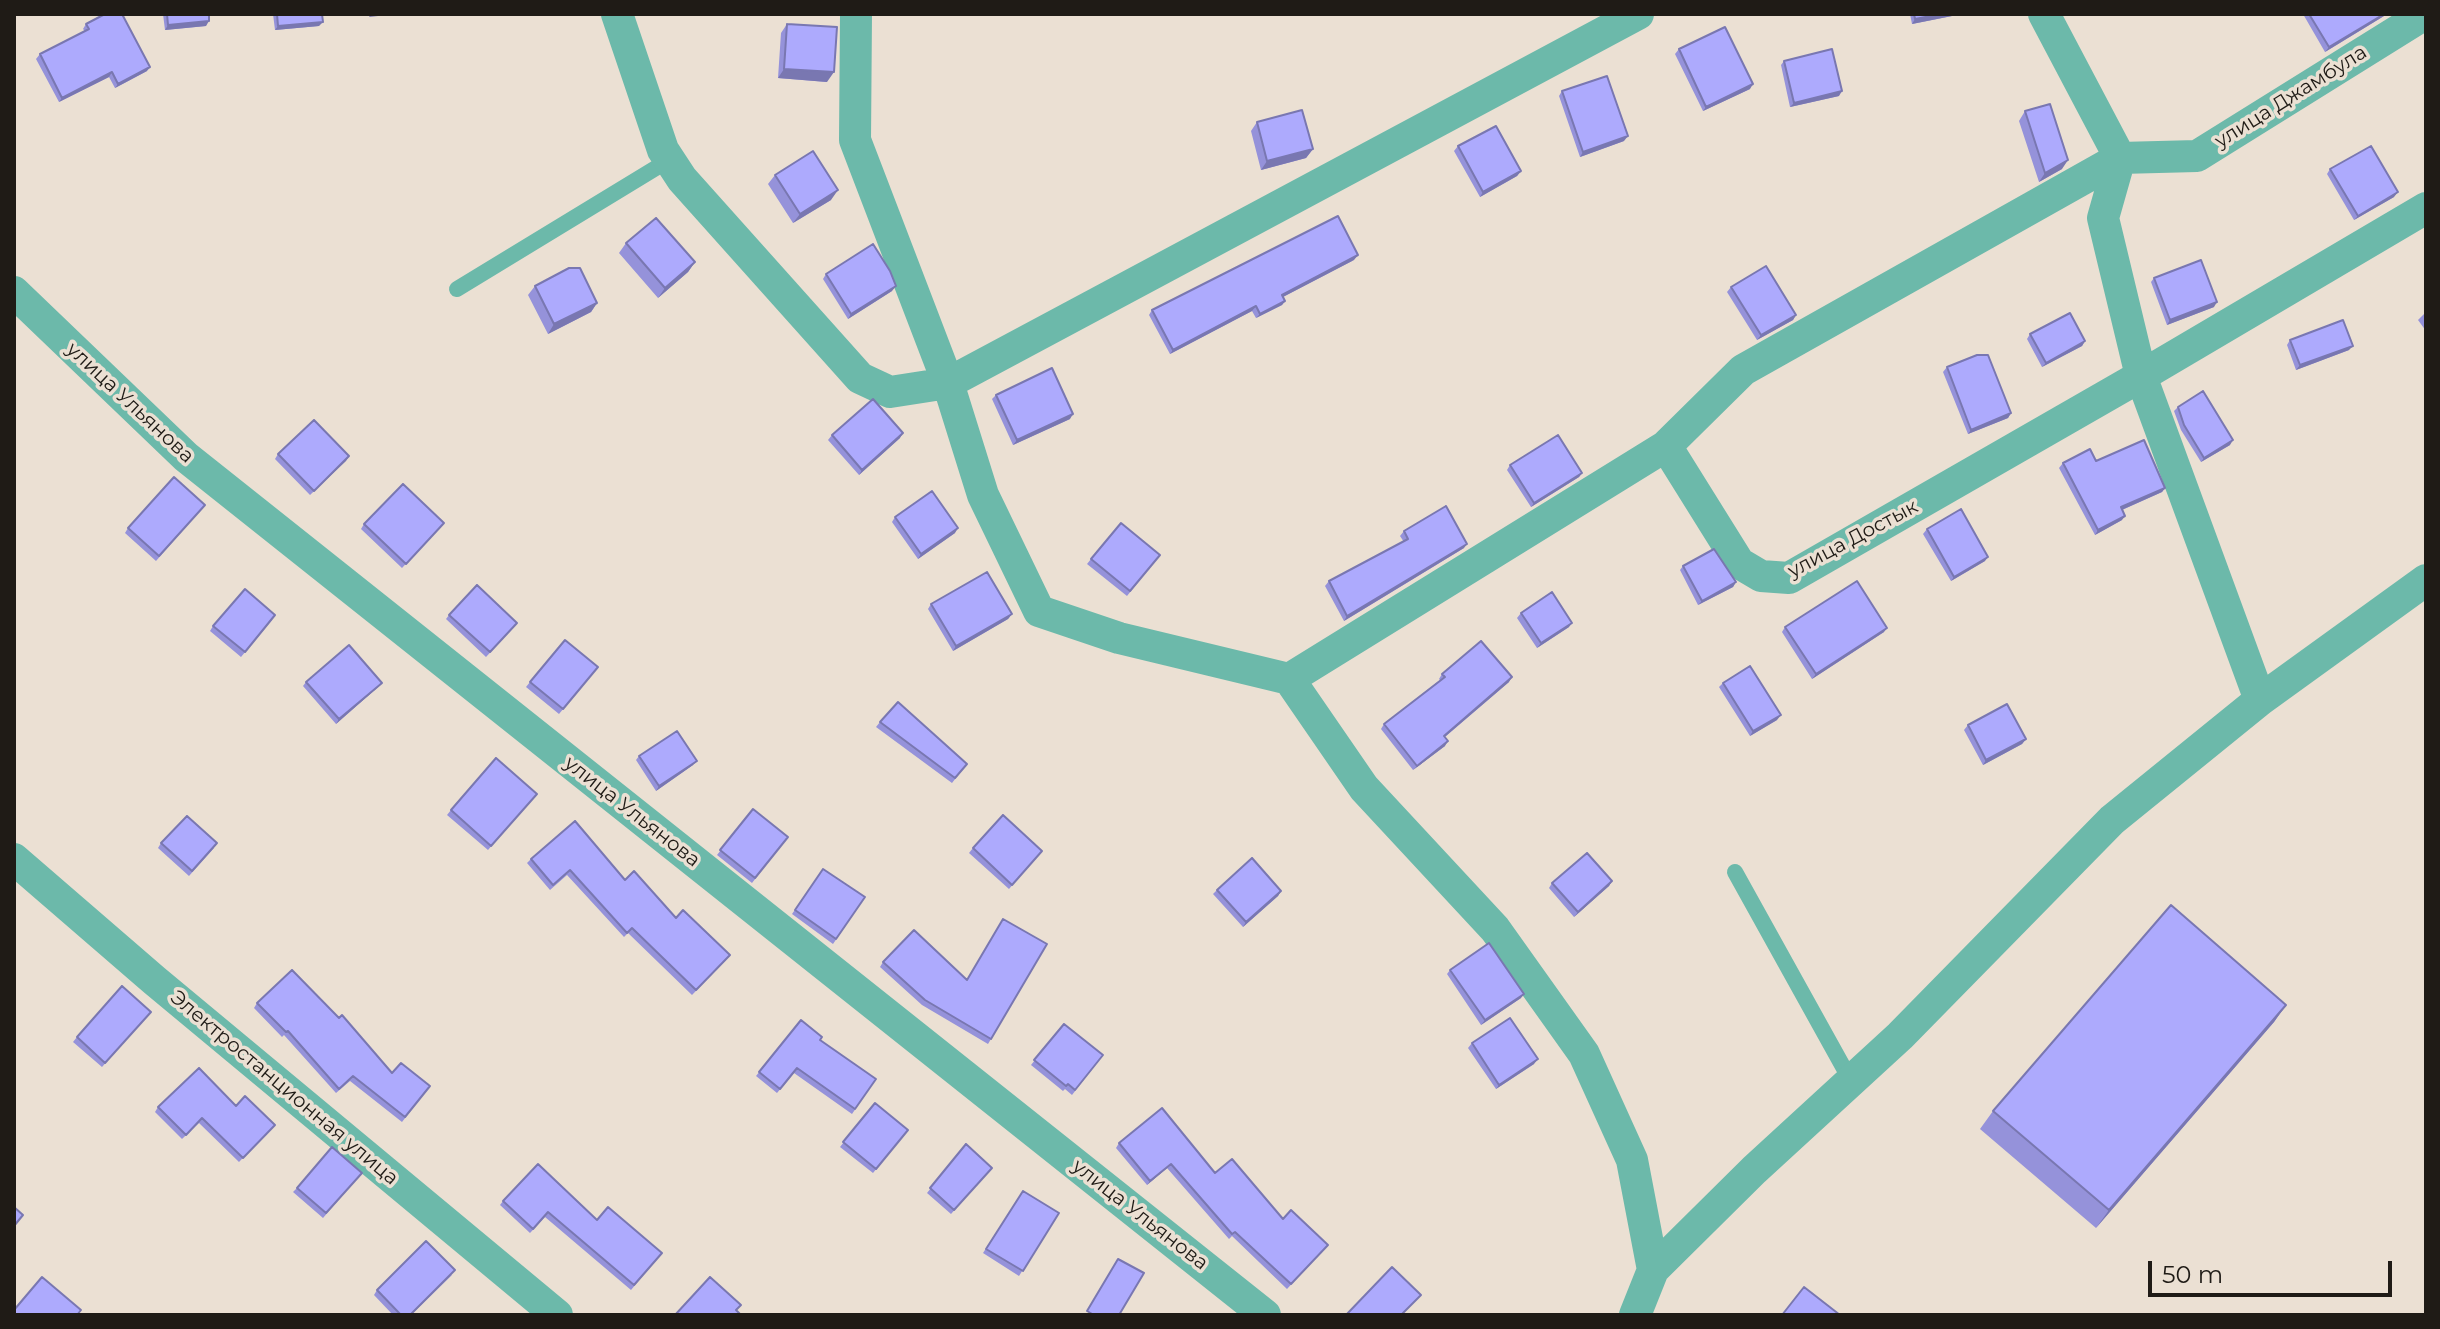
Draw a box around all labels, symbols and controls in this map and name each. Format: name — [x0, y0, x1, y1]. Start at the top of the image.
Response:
street label: улица Джамбула — [2211, 41, 2371, 153]
street label: улица Ульянова — [61, 338, 199, 468]
street label: улица Достык — [1784, 495, 1922, 583]
street label: улица Ульянова — [559, 751, 705, 873]
street label: Электростанционная улица — [165, 985, 403, 1191]
street label: улица Ульянова — [1067, 1154, 1213, 1276]
scale bar — [2152, 1245, 2396, 1295]
text: 50 m — [2162, 1260, 2223, 1289]

